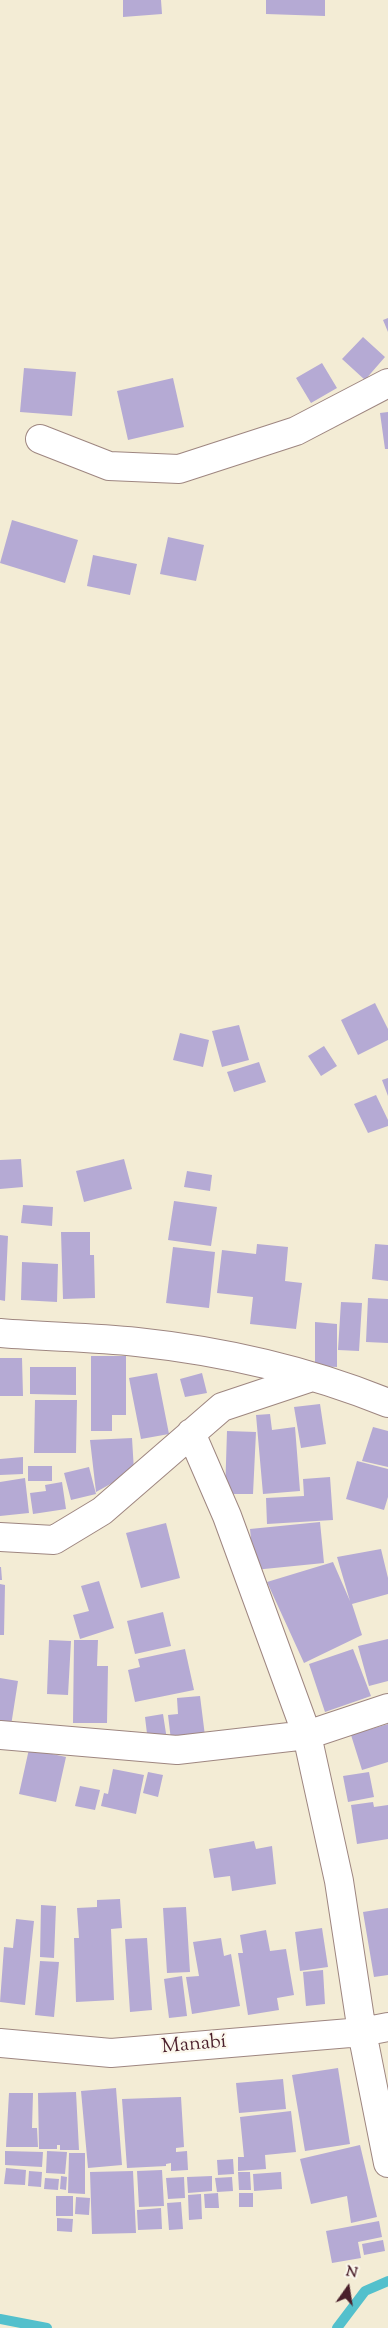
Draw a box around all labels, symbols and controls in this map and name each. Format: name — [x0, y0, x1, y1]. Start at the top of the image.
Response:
street label: Manabí — [161, 2031, 227, 2061]
text: N — [344, 2262, 359, 2284]
north arrow — [323, 2263, 373, 2313]

